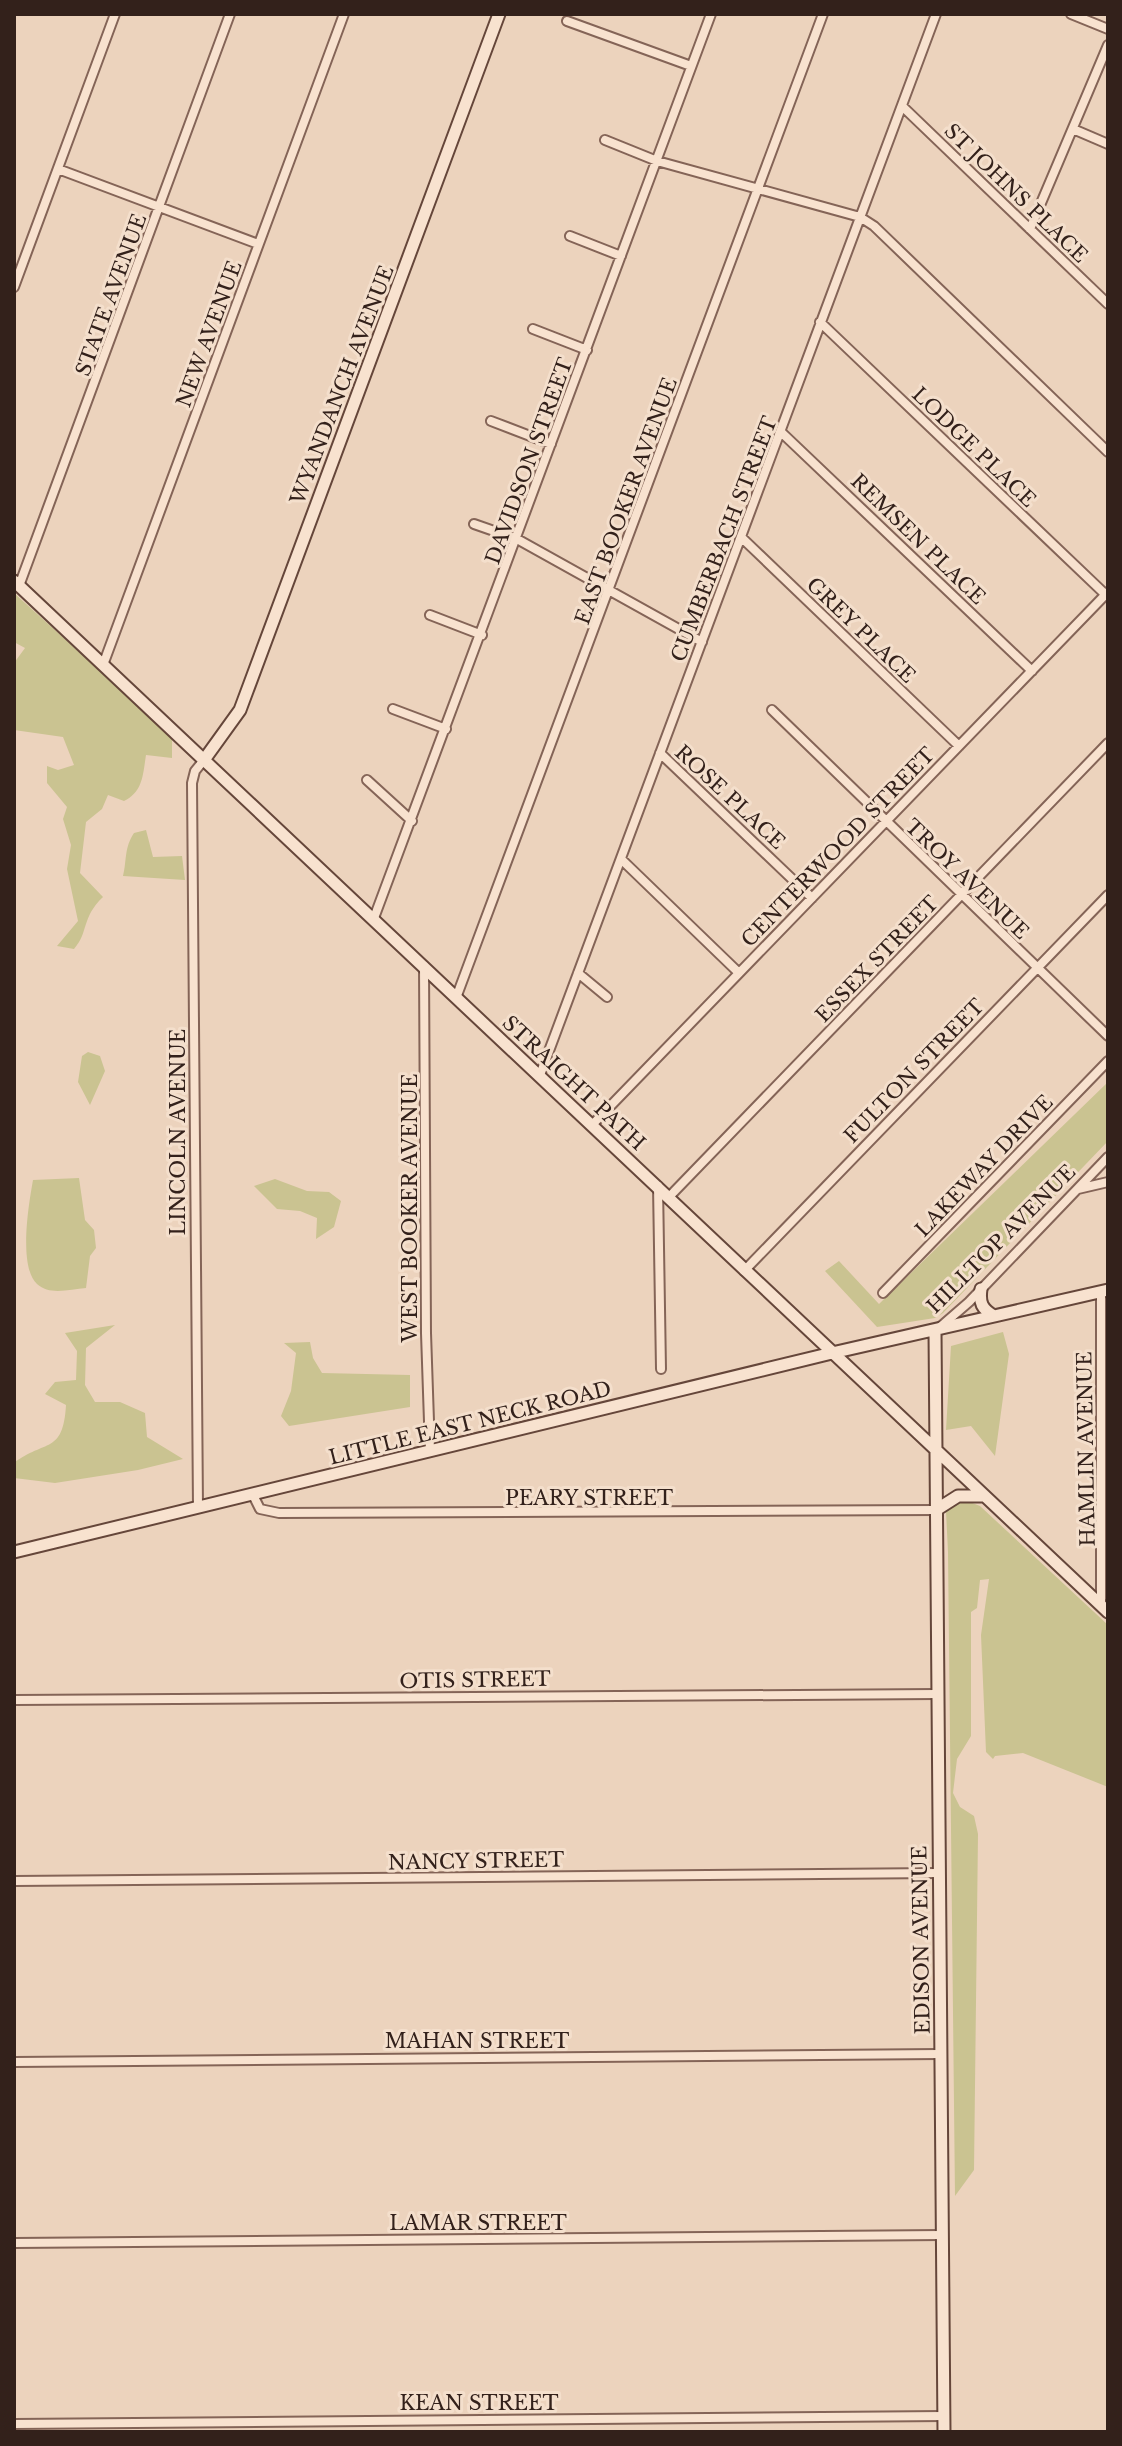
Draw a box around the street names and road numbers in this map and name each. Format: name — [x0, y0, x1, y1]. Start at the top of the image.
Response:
street label: ST JOHNS PLACE — [940, 119, 1092, 267]
street label: STATE AVENUE — [71, 211, 151, 379]
street label: NEW AVENUE — [171, 257, 247, 411]
street label: WYANDANCH AVENUE — [285, 262, 399, 509]
street label: DAVIDSON STREET — [480, 355, 578, 567]
street label: EAST BOOKER AVENUE — [570, 374, 682, 628]
street label: LODGE PLACE — [907, 382, 1041, 512]
street label: CUMBERBACH STREET — [666, 413, 782, 665]
street label: REMSEN PLACE — [846, 469, 990, 609]
street label: GREY PLACE — [802, 572, 920, 688]
street label: ROSE PLACE — [670, 740, 790, 854]
street label: CENTERWOOD STREET — [736, 742, 940, 952]
street label: TROY AVENUE — [900, 814, 1034, 944]
street label: ESSEX STREET — [811, 891, 943, 1027]
street label: FULTON STREET — [839, 994, 989, 1148]
street label: STRAIGHT PATH — [498, 1011, 650, 1155]
street label: LINCOLN AVENUE — [166, 1029, 190, 1235]
street label: WEST BOOKER AVENUE — [398, 1074, 422, 1343]
street label: LAKEWAY DRIVE — [910, 1090, 1058, 1242]
street label: HILLTOP AVENUE — [922, 1160, 1080, 1318]
street label: HAMLIN AVENUE — [1072, 1351, 1100, 1547]
street label: LITTLE EAST NECK ROAD — [326, 1376, 614, 1470]
street label: PEARY STREET — [505, 1486, 673, 1510]
street label: OTIS STREET — [399, 1667, 551, 1693]
street label: EDISON AVENUE — [907, 1845, 935, 2035]
street label: NANCY STREET — [388, 1847, 564, 1875]
street label: MAHAN STREET — [385, 2029, 569, 2053]
street label: LAMAR STREET — [389, 2211, 567, 2235]
street label: KEAN STREET — [400, 2391, 559, 2415]

